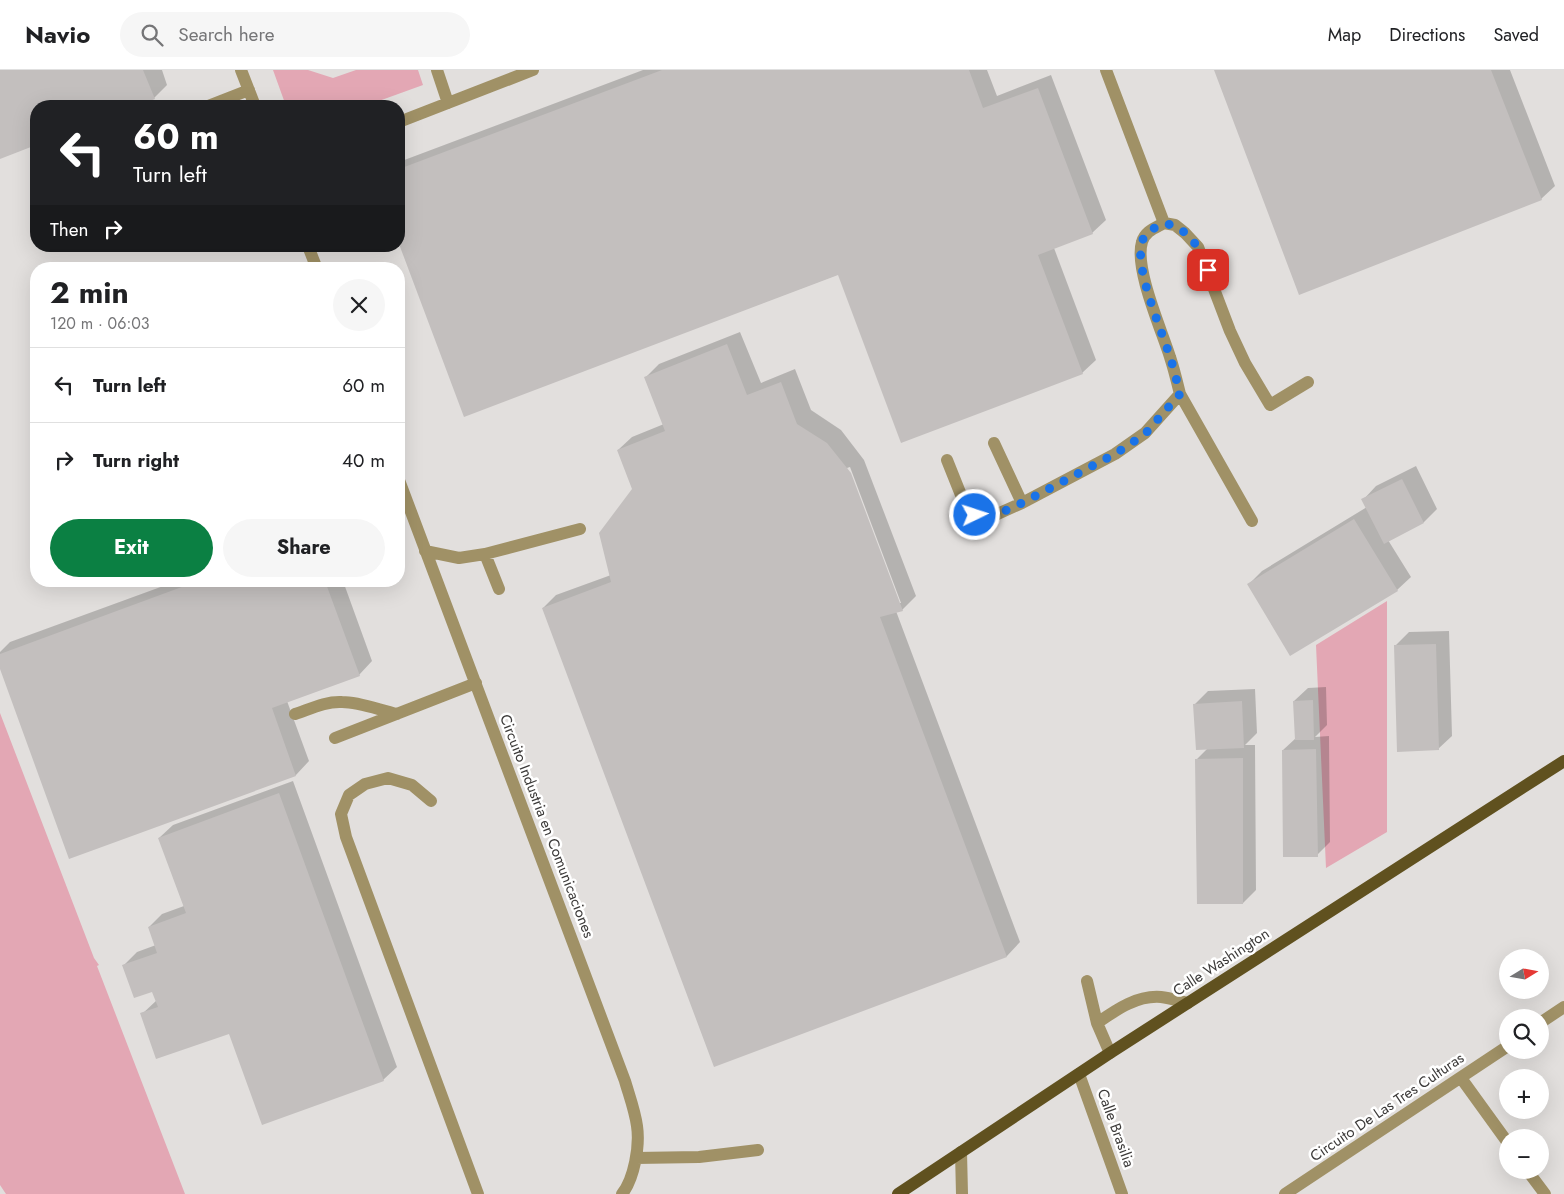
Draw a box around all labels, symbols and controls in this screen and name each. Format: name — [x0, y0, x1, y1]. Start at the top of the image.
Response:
search box — [120, 12, 470, 57]
text: Navio — [25, 17, 90, 52]
icon: search — [138, 21, 166, 49]
text: Search here — [178, 21, 274, 48]
text: Map — [1328, 22, 1361, 48]
text: Directions — [1389, 22, 1465, 48]
text: Saved — [1493, 22, 1539, 48]
text: 60 m — [133, 112, 219, 162]
icon: left — [50, 120, 115, 185]
text: Turn left — [133, 158, 207, 190]
icon: right — [99, 215, 127, 243]
text: Then — [50, 216, 89, 243]
pin — [1187, 249, 1229, 291]
icon: arrive — [1194, 256, 1222, 284]
text: 2 min — [50, 271, 129, 314]
button: close — [333, 279, 385, 331]
text: 120 m · 06:03 — [50, 312, 150, 335]
icon: left — [50, 371, 78, 399]
text: Turn left — [93, 372, 166, 399]
text: 60 m — [342, 372, 385, 399]
icon: right — [50, 446, 78, 474]
text: Turn right — [93, 447, 179, 474]
text: 40 m — [342, 447, 385, 474]
position arrow — [948, 488, 1000, 540]
button: Exit — [50, 519, 213, 577]
button: Share — [223, 519, 385, 577]
street label: Circuito Industria en Comunicaciones — [494, 711, 600, 941]
street label: Calle Washington — [1168, 923, 1274, 1001]
north arrow — [1499, 949, 1549, 999]
map controls — [1499, 949, 1549, 1179]
button: search — [1499, 1009, 1549, 1059]
street label: Circuito De Las Tres Culturas — [1306, 1047, 1468, 1167]
button: + — [1499, 1069, 1549, 1119]
street label: Calle Brasilia — [1092, 1086, 1140, 1170]
button: − — [1499, 1129, 1549, 1179]

